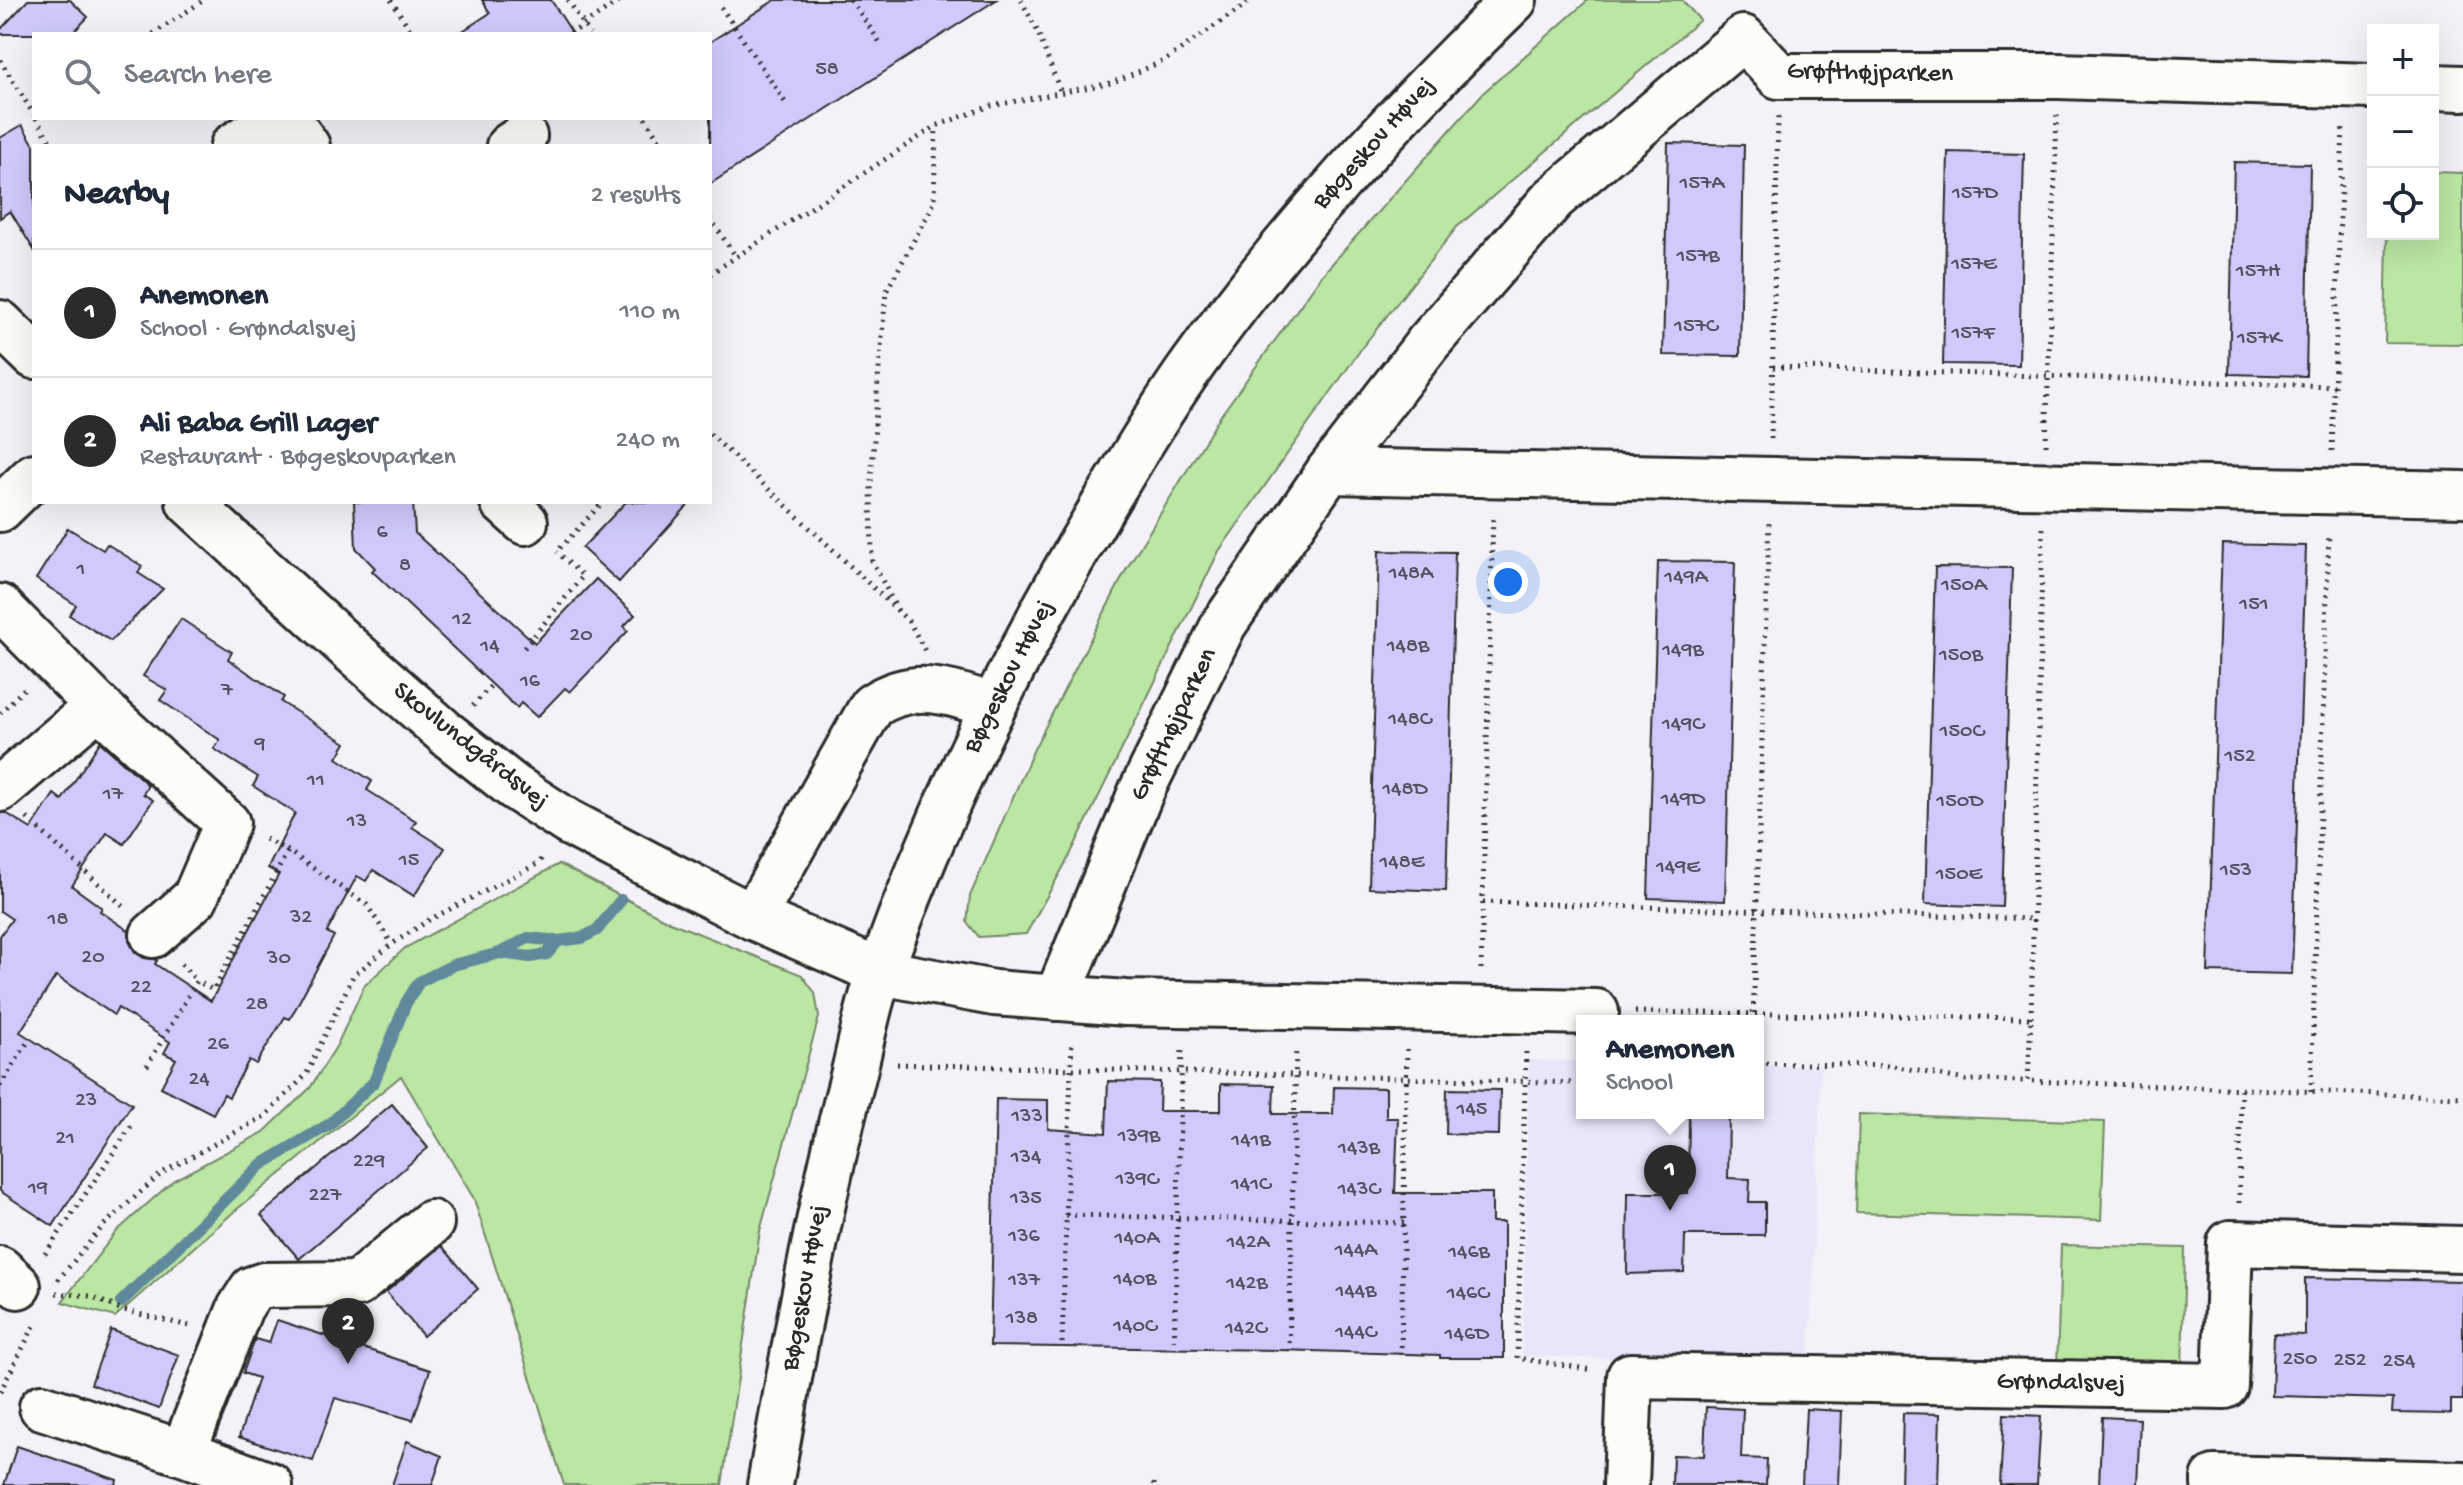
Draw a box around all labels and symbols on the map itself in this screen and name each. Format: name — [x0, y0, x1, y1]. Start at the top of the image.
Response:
house number: 58 — [815, 57, 839, 83]
street label: Grøfthøjparken — [1786, 57, 1954, 91]
street label: Bøgeskov Høvej — [1307, 71, 1443, 218]
house number: 157A — [1679, 171, 1725, 197]
house number: 157D — [1951, 181, 1999, 207]
house number: 157B — [1675, 244, 1720, 270]
house number: 157E — [1950, 252, 1998, 278]
house number: 157H — [2235, 259, 2281, 285]
house number: 157C — [1673, 314, 1720, 340]
house number: 157F — [1950, 321, 1996, 347]
house number: 157K — [2236, 326, 2284, 352]
house number: 6 — [376, 520, 388, 546]
house number: 8 — [399, 553, 411, 579]
house number: 1 — [76, 557, 85, 583]
house number: 148A — [1388, 561, 1434, 587]
your location — [1488, 562, 1528, 602]
house number: 149A — [1663, 565, 1709, 591]
house number: 150A — [1940, 573, 1988, 599]
house number: 151 — [2238, 592, 2269, 618]
street label: Bøgeskov Høvej — [958, 595, 1062, 760]
house number: 12 — [451, 607, 472, 633]
house number: 20 — [569, 623, 593, 649]
house number: 14 — [479, 634, 500, 660]
house number: 148B — [1386, 634, 1430, 660]
house number: 149B — [1661, 638, 1705, 664]
street label: Grøfthøjparken — [1125, 643, 1226, 807]
house number: 150B — [1938, 643, 1984, 669]
house number: 16 — [519, 669, 541, 695]
street label: Skovlundgårdsvej — [386, 676, 554, 818]
house number: 7 — [220, 678, 233, 704]
house number: 148C — [1387, 707, 1434, 733]
house number: 149C — [1661, 712, 1706, 738]
house number: 150C — [1939, 719, 1987, 745]
house number: 9 — [253, 732, 266, 758]
house number: 152 — [2223, 744, 2256, 770]
house number: 11 — [306, 768, 325, 794]
house number: 148D — [1381, 777, 1429, 803]
house number: 17 — [102, 782, 124, 808]
house number: 149D — [1660, 787, 1706, 813]
house number: 150D — [1935, 789, 1984, 815]
house number: 13 — [346, 809, 367, 835]
house number: 15 — [398, 848, 419, 874]
house number: 148E — [1378, 850, 1426, 876]
house number: 149E — [1655, 855, 1701, 881]
house number: 153 — [2219, 858, 2252, 884]
house number: 150E — [1935, 862, 1984, 888]
house number: 32 — [289, 905, 312, 931]
house number: 18 — [47, 907, 68, 933]
house number: 20 — [81, 945, 105, 971]
house number: 30 — [266, 946, 291, 972]
house number: 22 — [130, 975, 152, 1001]
house number: 28 — [246, 992, 268, 1018]
house number: 26 — [207, 1032, 230, 1058]
house number: 24 — [188, 1067, 210, 1093]
house number: 23 — [75, 1088, 97, 1114]
house number: 145 — [1456, 1097, 1487, 1123]
house number: 133 — [1010, 1104, 1043, 1130]
house number: 139B — [1117, 1124, 1161, 1150]
house number: 21 — [55, 1126, 75, 1152]
house number: 141B — [1230, 1128, 1271, 1154]
house number: 143B — [1337, 1136, 1381, 1162]
house number: 134 — [1010, 1145, 1042, 1171]
pin: 1 — [1644, 1145, 1696, 1211]
house number: 229 — [353, 1149, 385, 1175]
house number: 139C — [1114, 1167, 1161, 1193]
house number: 141C — [1230, 1172, 1273, 1198]
house number: 19 — [27, 1176, 48, 1202]
house number: 143C — [1337, 1177, 1382, 1203]
house number: 227 — [308, 1183, 342, 1209]
house number: 135 — [1009, 1186, 1042, 1212]
street label: Bøgeskov Høvej — [776, 1203, 836, 1374]
house number: 136 — [1007, 1224, 1041, 1250]
house number: 140A — [1114, 1226, 1160, 1252]
house number: 142A — [1225, 1230, 1271, 1256]
house number: 144A — [1334, 1238, 1378, 1264]
house number: 146B — [1447, 1240, 1491, 1266]
house number: 140B — [1112, 1267, 1157, 1293]
house number: 137 — [1007, 1268, 1040, 1294]
house number: 142B — [1225, 1271, 1268, 1297]
house number: 144B — [1335, 1279, 1377, 1305]
house number: 146C — [1446, 1281, 1491, 1307]
pin: 2 — [322, 1298, 374, 1364]
house number: 138 — [1005, 1306, 1038, 1332]
house number: 140C — [1112, 1314, 1159, 1340]
house number: 142C — [1224, 1316, 1269, 1342]
house number: 144C — [1334, 1320, 1379, 1346]
house number: 146D — [1444, 1322, 1490, 1348]
house number: 250 — [2283, 1347, 2317, 1373]
house number: 252 — [2333, 1348, 2367, 1374]
house number: 254 — [2383, 1349, 2416, 1375]
street label: Grøndalsvej — [1996, 1367, 2126, 1401]

